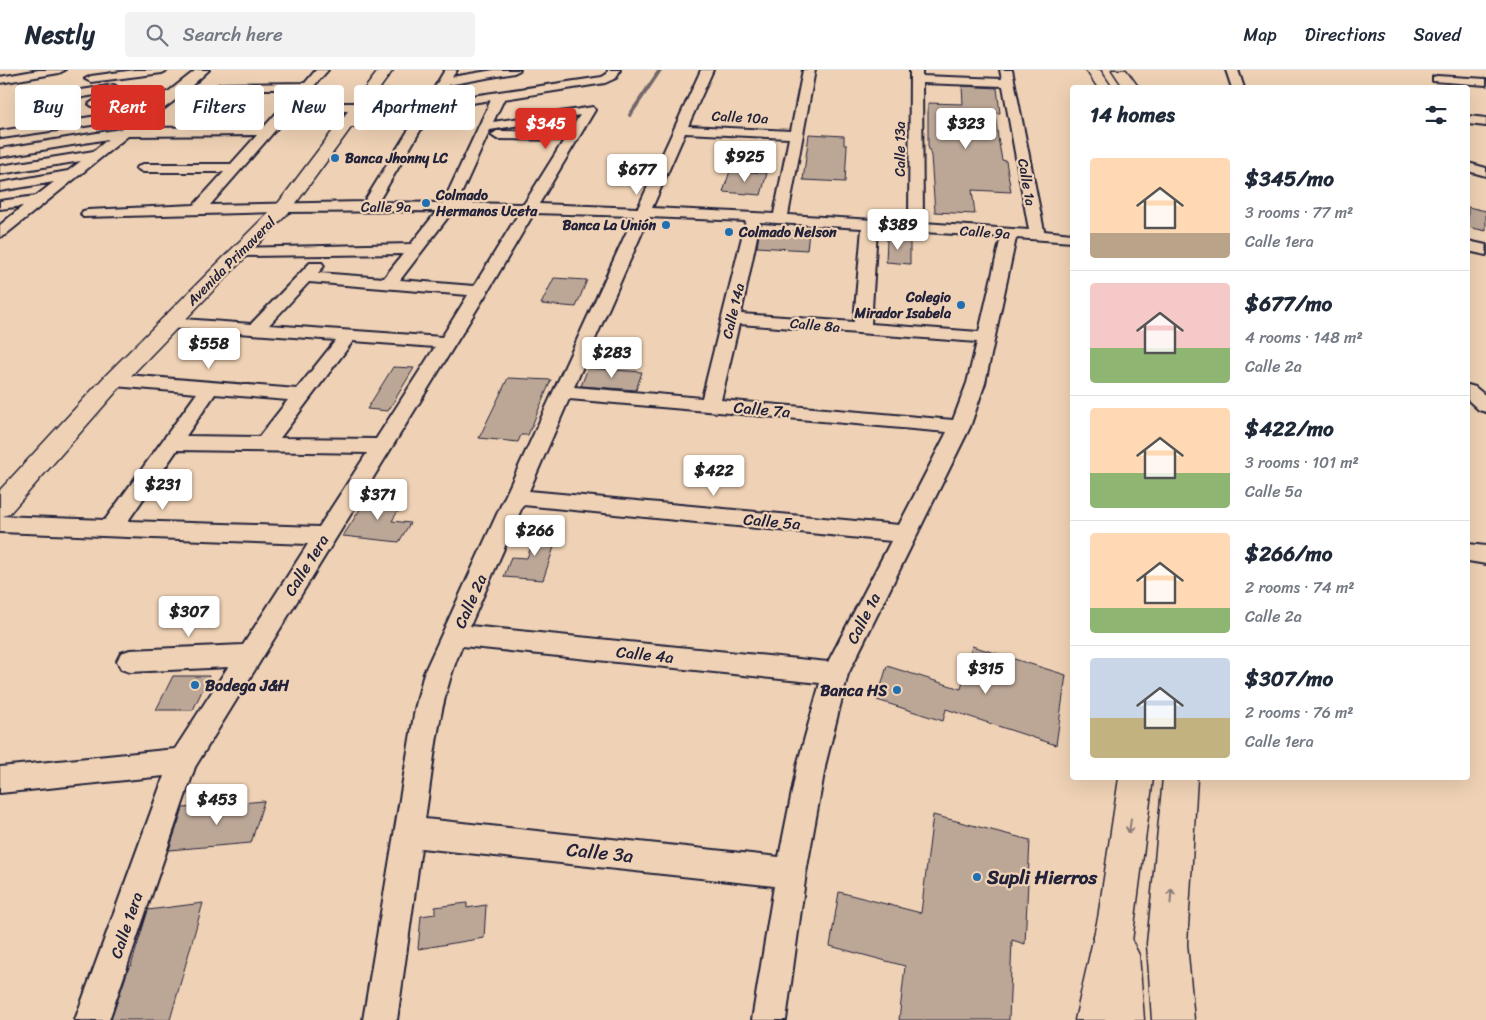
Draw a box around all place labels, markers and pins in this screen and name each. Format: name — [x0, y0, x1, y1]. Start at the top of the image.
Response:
pin: $345 — [516, 108, 576, 150]
pin: $323 — [936, 108, 996, 150]
pin: $925 — [715, 140, 775, 183]
place label: Banca Jhonny LC — [345, 146, 448, 171]
marker: Banca Jhonny LC — [329, 152, 341, 164]
pin: $677 — [607, 154, 667, 196]
place label: Colmado Hermanos Uceta — [435, 183, 538, 224]
marker: Colmado Hermanos Uceta — [420, 197, 432, 209]
pin: $389 — [868, 208, 928, 251]
place label: Banca La Unión — [562, 213, 656, 238]
marker: Banca La Unión — [660, 219, 672, 231]
place label: Colmado Nelson — [738, 220, 837, 245]
marker: Colmado Nelson — [723, 226, 735, 238]
place label: Colegio Mirador Isabela — [854, 285, 952, 326]
marker: Colegio Mirador Isabela — [955, 299, 967, 311]
pin: $558 — [179, 328, 239, 370]
pin: $283 — [582, 336, 642, 379]
pin: $422 — [684, 454, 744, 497]
pin: $231 — [133, 468, 193, 511]
pin: $371 — [348, 478, 408, 521]
pin: $266 — [505, 514, 565, 557]
pin: $307 — [159, 596, 219, 638]
pin: $315 — [956, 652, 1016, 695]
place label: Bodega J&H — [205, 671, 290, 700]
place label: Banca HS — [820, 676, 887, 705]
marker: Bodega J&H — [189, 679, 201, 691]
marker: Banca HS — [891, 684, 903, 696]
pin: $453 — [187, 784, 247, 826]
place label: Supli Hierros — [986, 861, 1098, 894]
marker: Supli Hierros — [971, 871, 983, 883]

